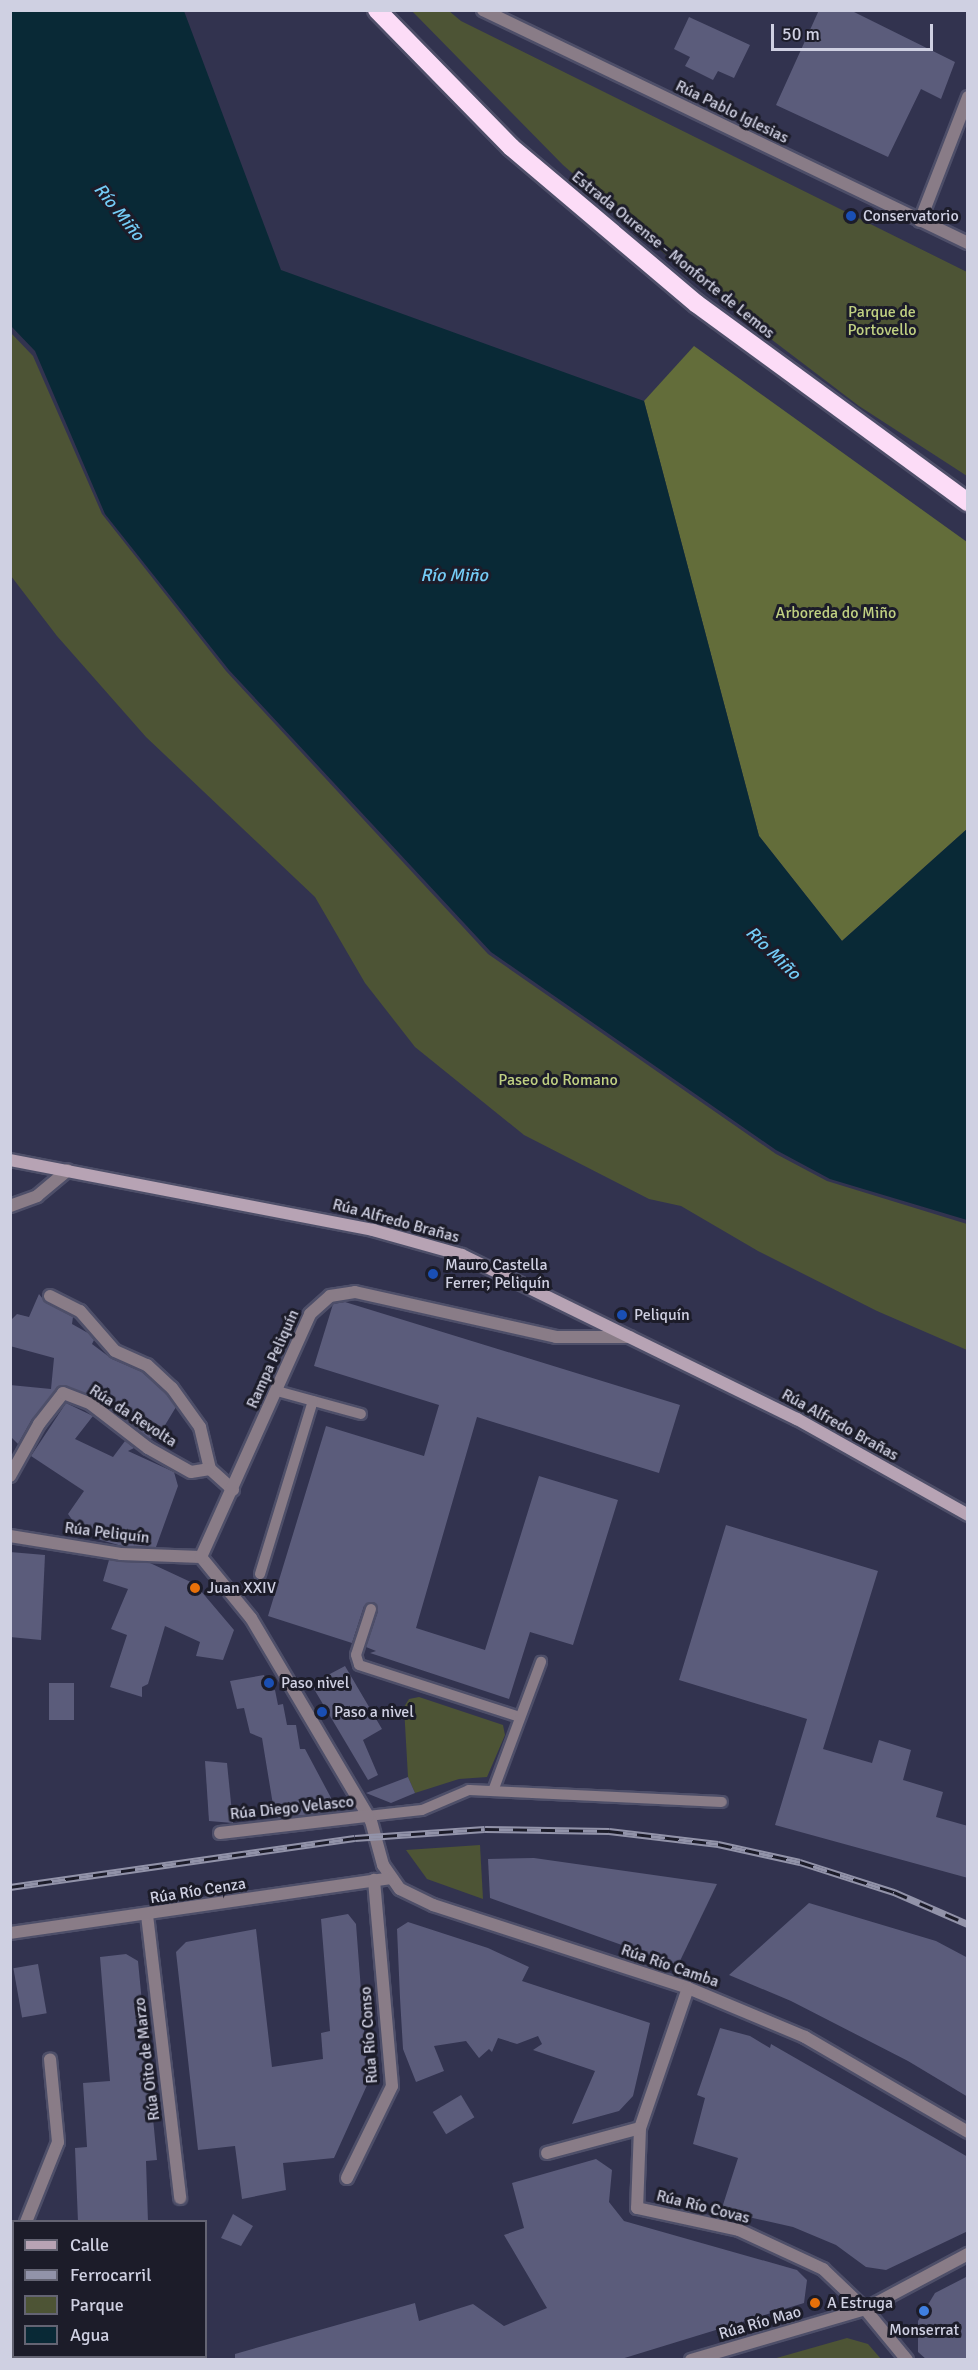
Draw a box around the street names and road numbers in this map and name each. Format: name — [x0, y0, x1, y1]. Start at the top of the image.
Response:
street label: Rúa Pablo Iglesias — [672, 76, 792, 148]
street label: Estrada Ourense - Monforte de Lemos — [568, 167, 778, 343]
street label: Rúa Alfredo Brañas — [330, 1195, 462, 1247]
street label: Rampa Peliquín — [243, 1307, 303, 1411]
street label: Rúa da Revolta — [86, 1381, 180, 1451]
street label: Rúa Alfredo Brañas — [778, 1385, 902, 1465]
street label: Rúa Peliquín — [63, 1518, 151, 1548]
street label: Rúa Diego Velasco — [229, 1792, 355, 1824]
street label: Rúa Río Cenza — [149, 1874, 247, 1908]
street label: Rúa Río Camba — [618, 1940, 722, 1992]
street label: Rúa Río Conso — [356, 1986, 382, 2084]
street label: Rúa Oito de Marzo — [130, 1996, 164, 2122]
street label: Rúa Río Covas — [654, 2186, 752, 2228]
street label: Rúa Río Mao — [717, 2302, 803, 2344]

